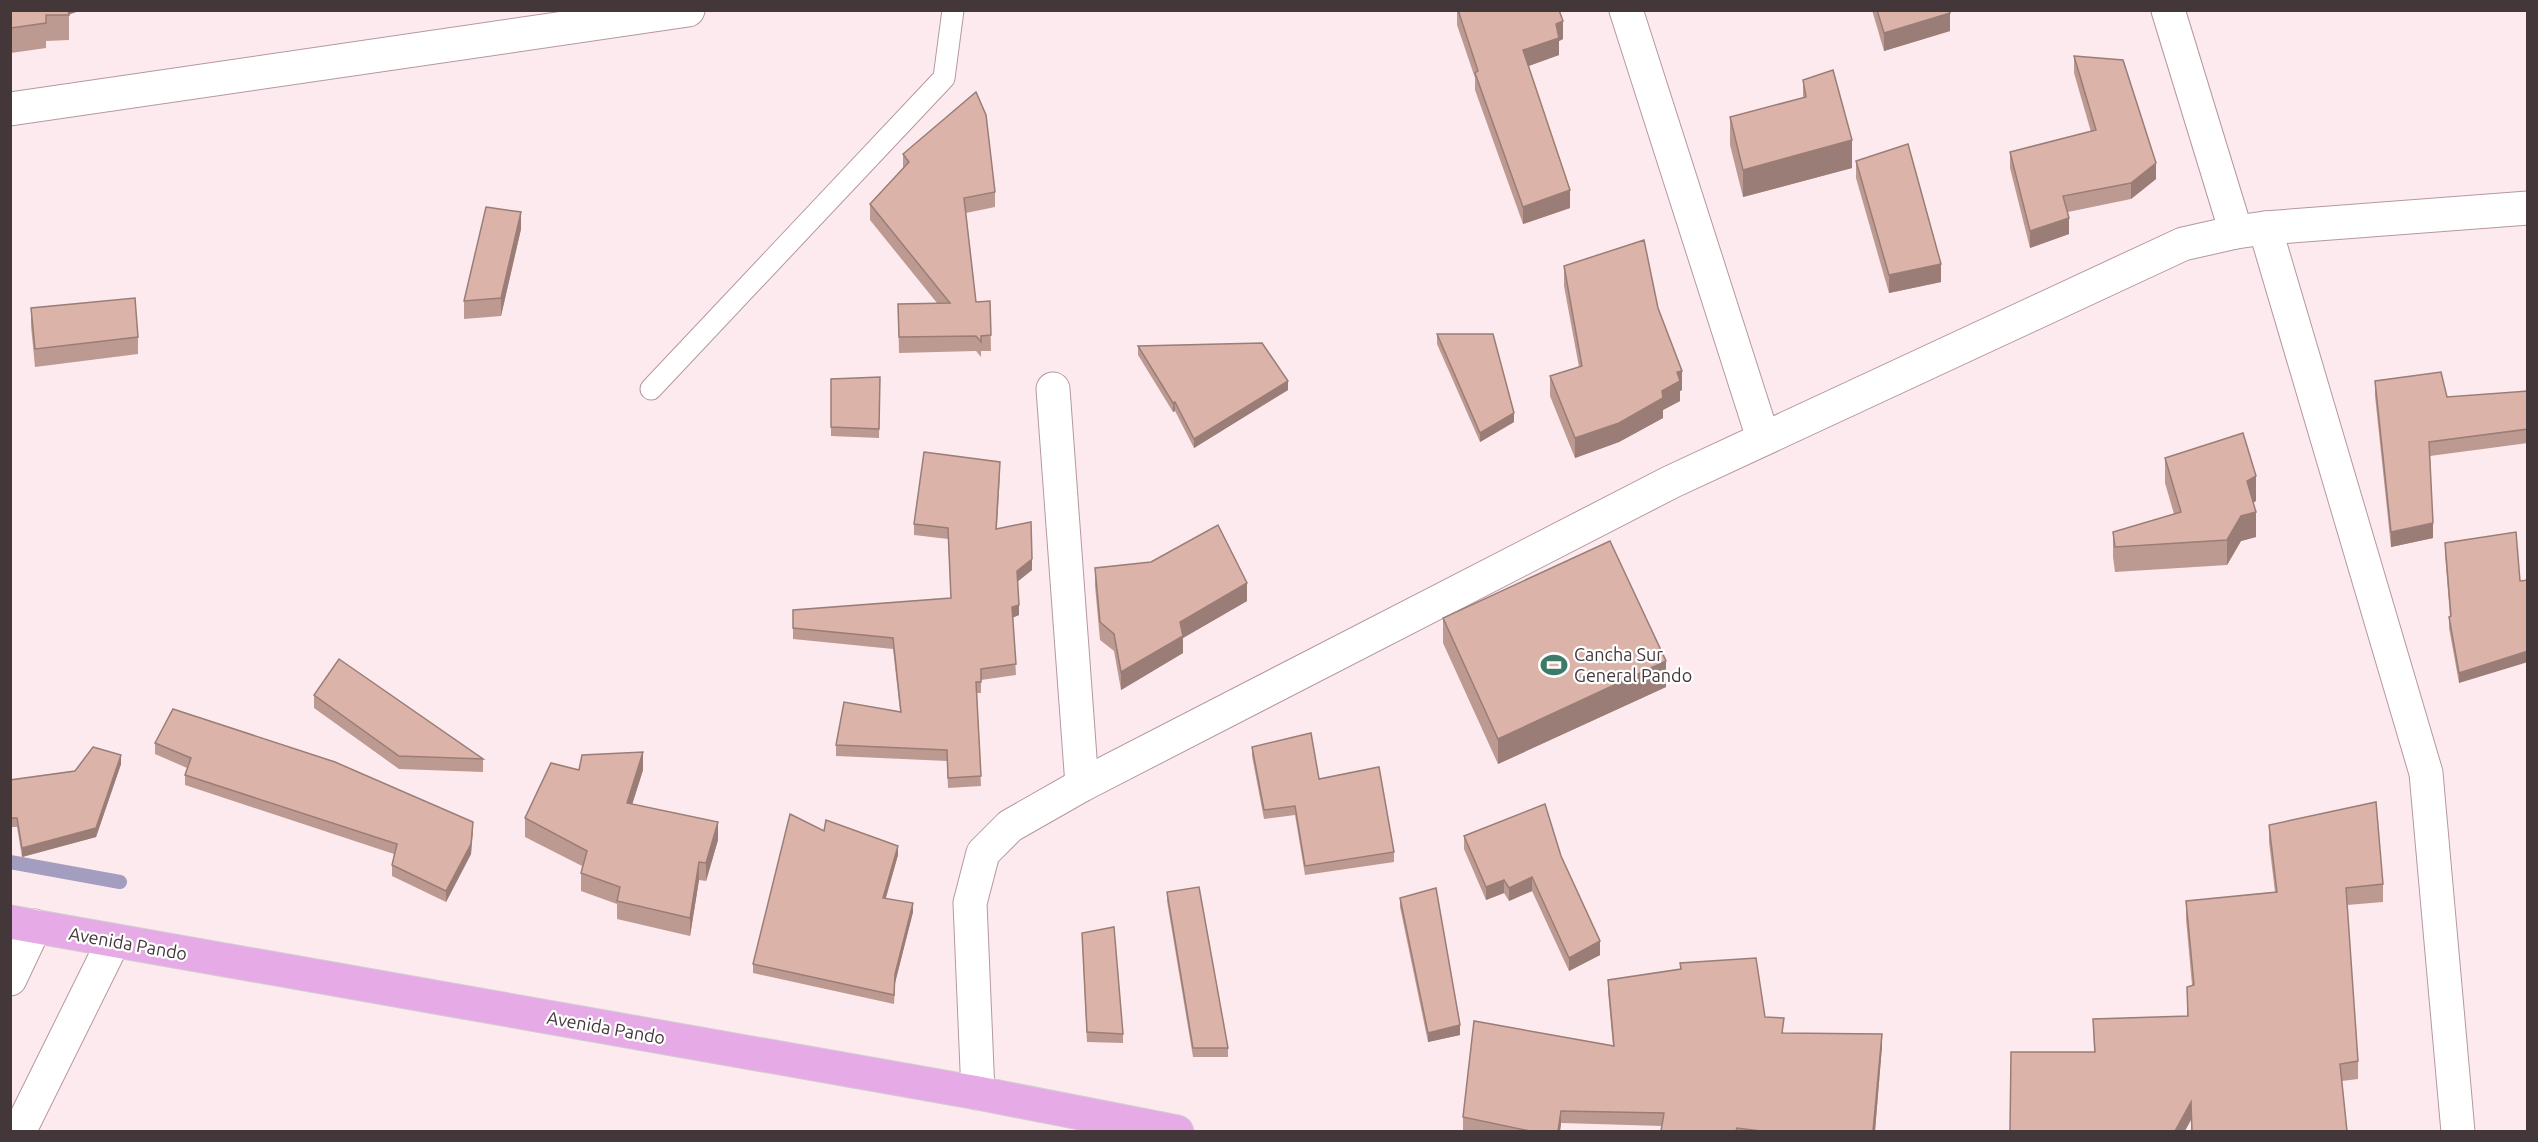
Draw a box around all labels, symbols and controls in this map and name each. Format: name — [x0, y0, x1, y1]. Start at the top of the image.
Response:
place label: Cancha Sur General Pando — [1574, 644, 1692, 685]
sports icon: Cancha Sur General Pando — [1539, 650, 1569, 680]
street label: Avenida Pando — [67, 923, 189, 963]
street label: Avenida Pando — [545, 1007, 667, 1047]

